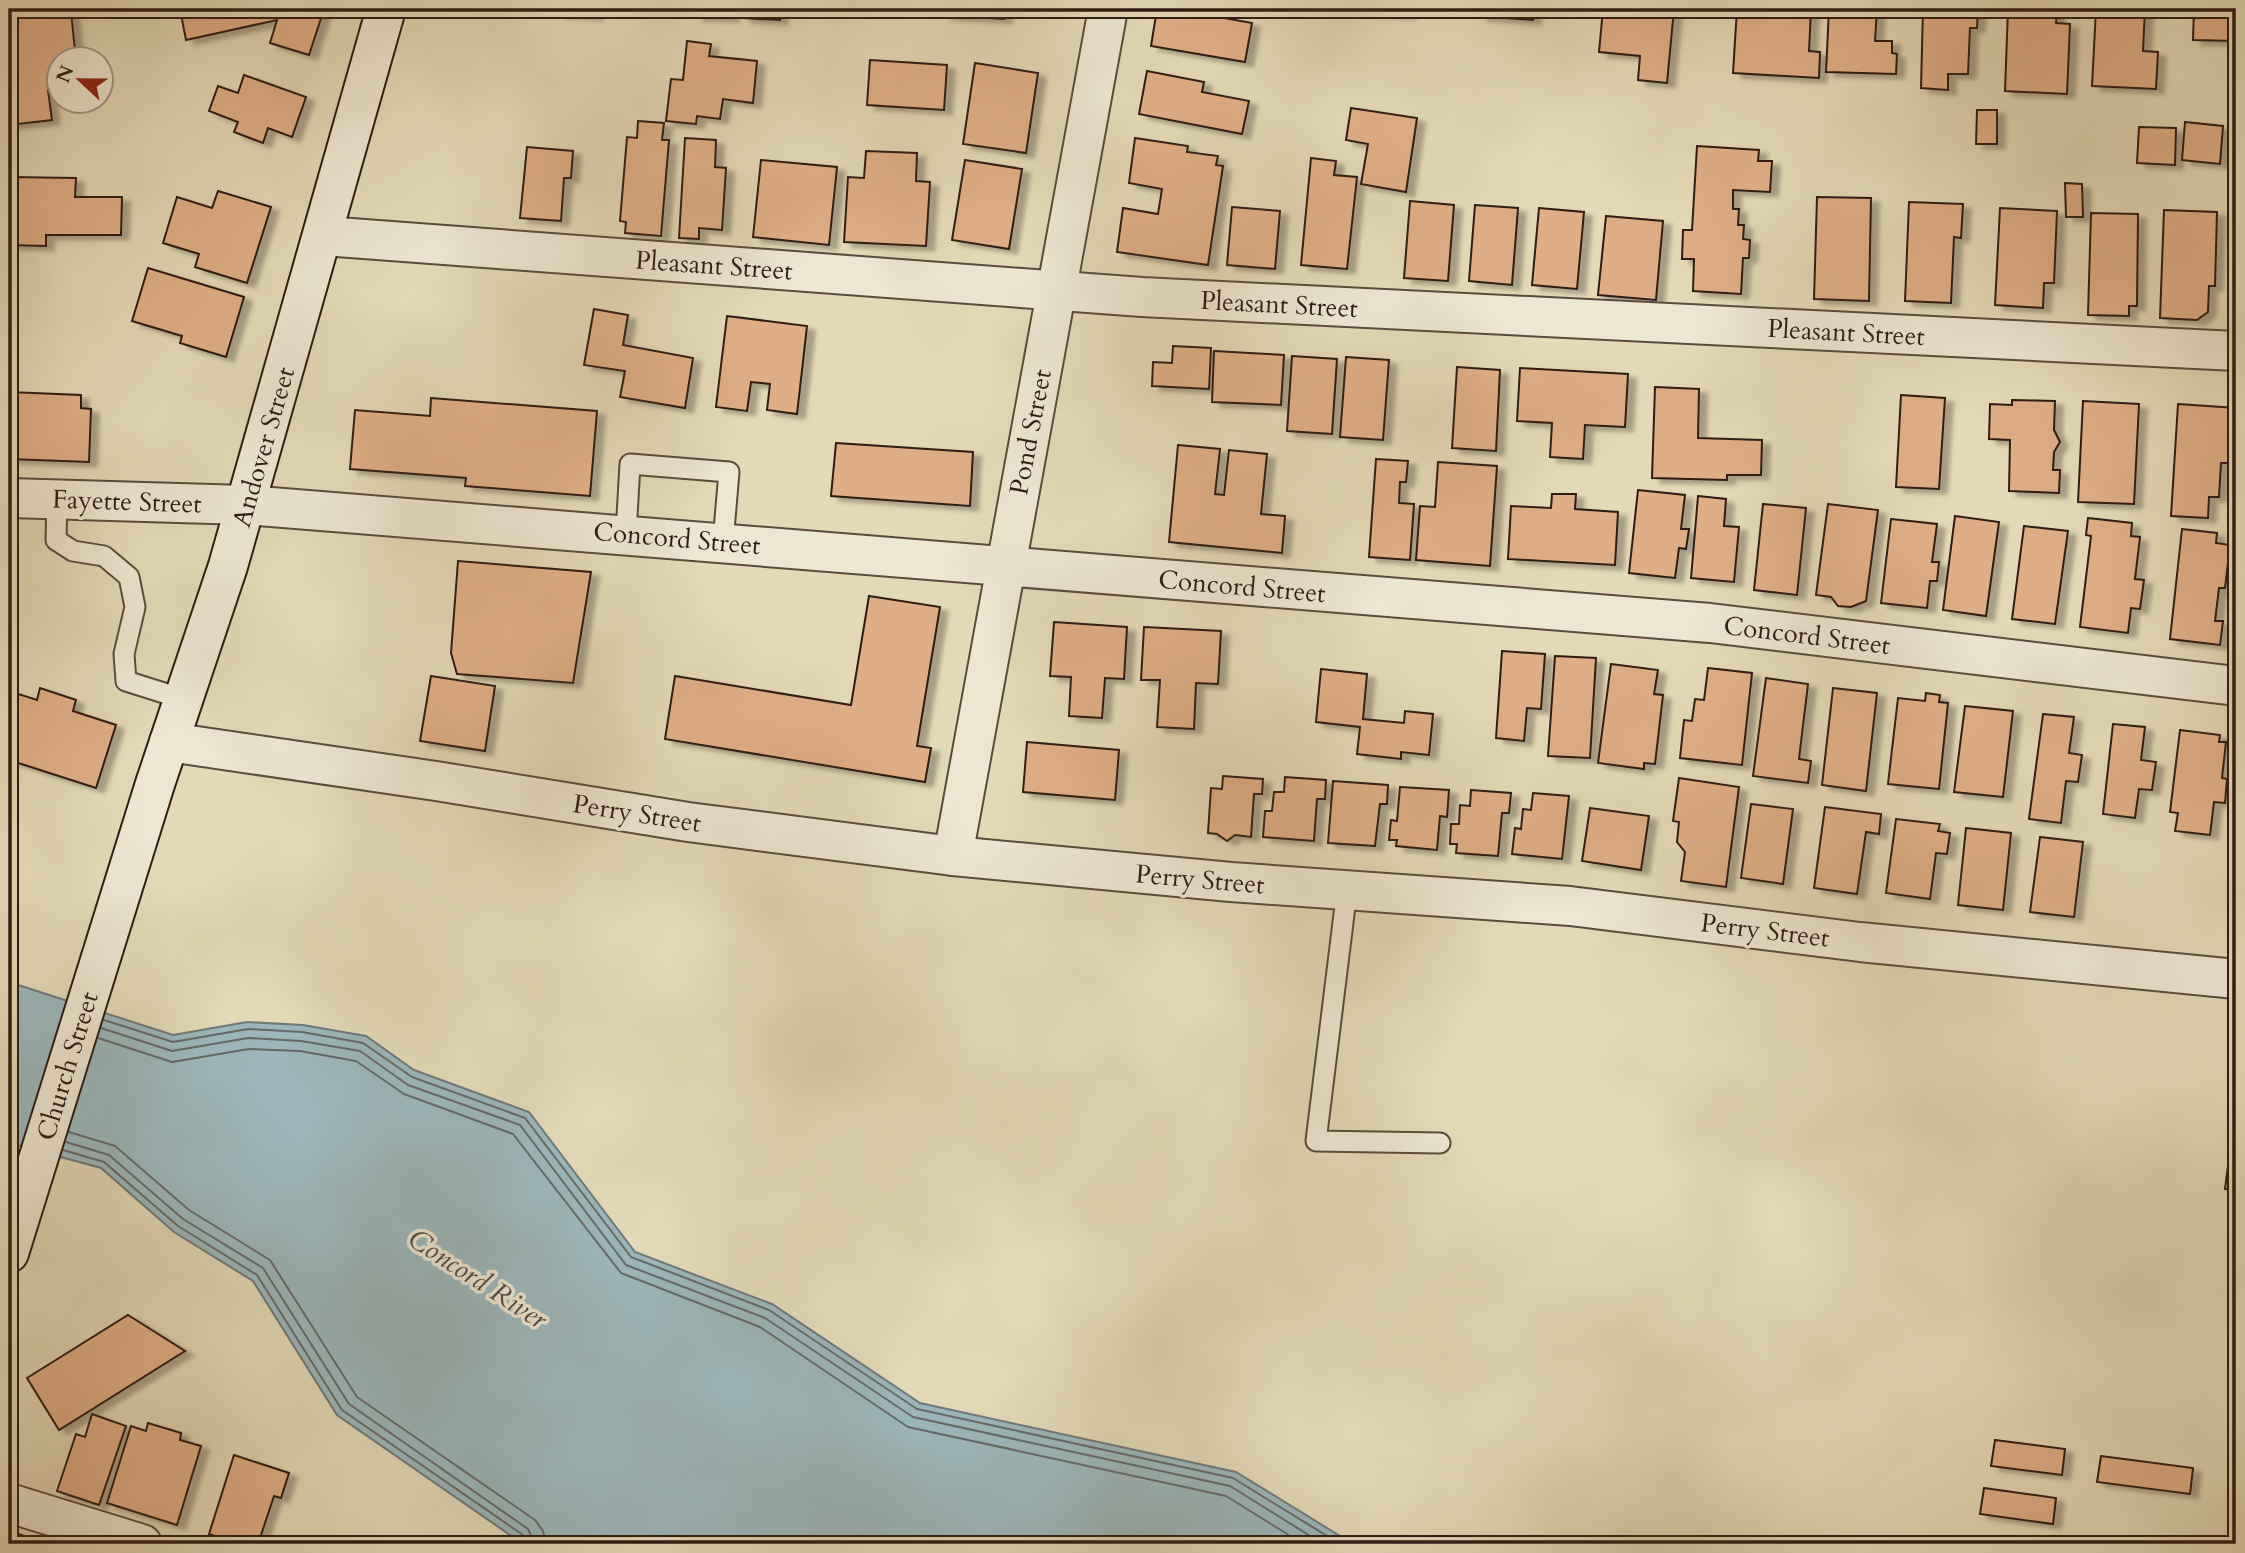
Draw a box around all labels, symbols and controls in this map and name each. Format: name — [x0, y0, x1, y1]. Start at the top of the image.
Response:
north arrow — [46, 46, 116, 116]
text: N — [50, 61, 80, 87]
street label: Pleasant Street — [634, 243, 794, 288]
street label: Pleasant Street — [1199, 283, 1359, 326]
street label: Pleasant Street — [1766, 311, 1926, 354]
street label: Andover Street — [224, 363, 303, 531]
street label: Pond Street — [1001, 366, 1060, 498]
street label: Fayette Street — [52, 481, 202, 522]
street label: Concord Street — [592, 514, 762, 563]
street label: Concord Street — [1157, 562, 1327, 611]
street label: Concord Street — [1722, 608, 1892, 663]
street label: Perry Street — [570, 786, 704, 841]
street label: Perry Street — [1134, 856, 1266, 903]
street label: Perry Street — [1699, 905, 1831, 956]
street label: Church Street — [28, 988, 107, 1145]
water label: Concord River — [401, 1220, 555, 1338]

